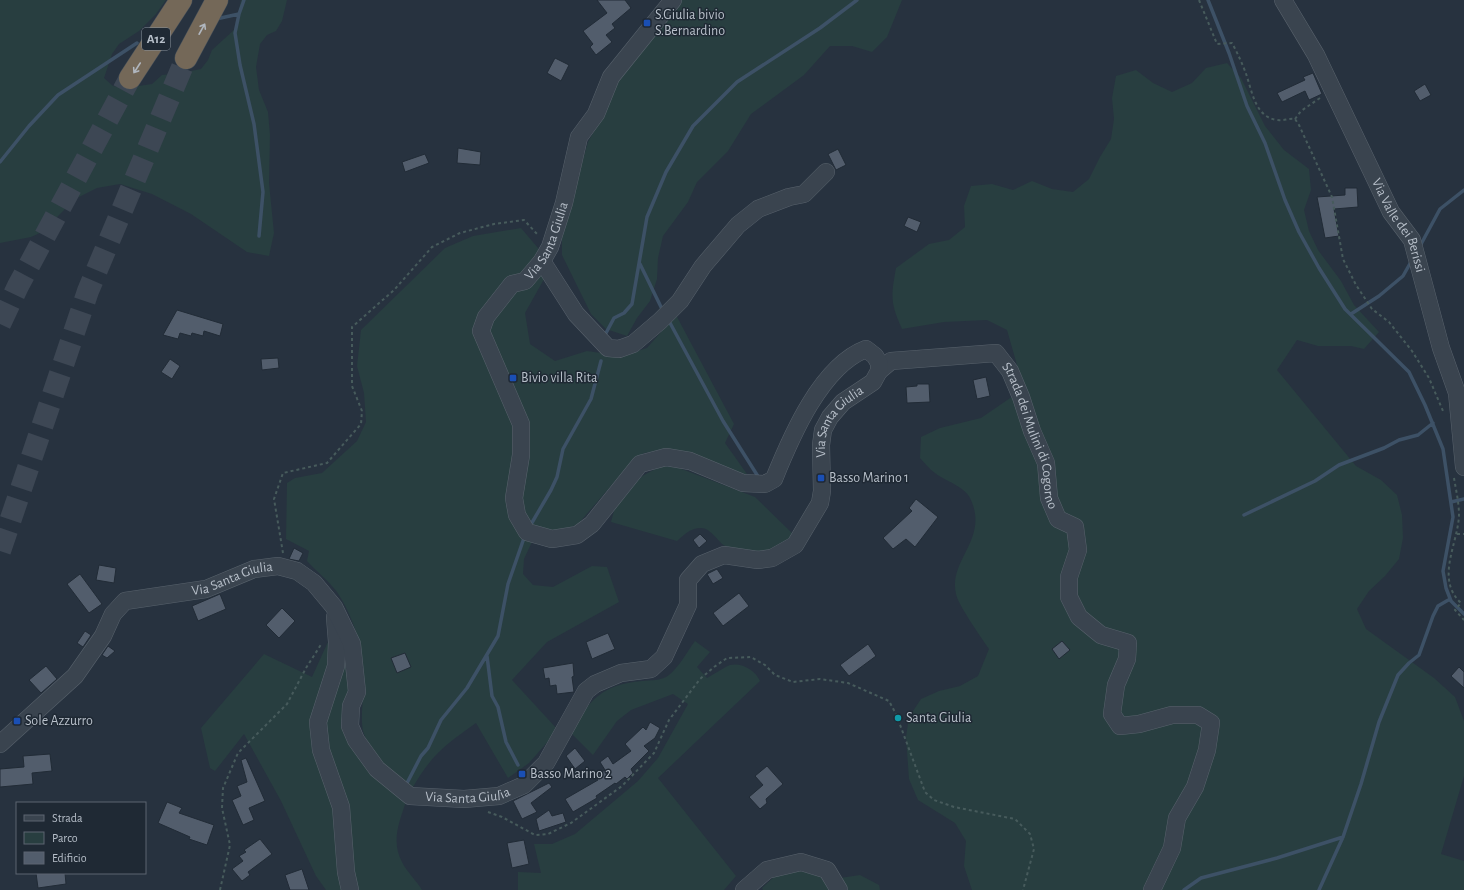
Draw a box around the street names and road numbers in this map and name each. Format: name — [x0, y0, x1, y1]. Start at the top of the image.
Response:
road number: A12 — [142, 28, 170, 50]
street label: Via Valle dei Berissi — [1369, 176, 1427, 274]
street label: Via Santa Giulia — [522, 200, 571, 283]
street label: Strada dei Mulini di Cogorno — [999, 360, 1060, 511]
street label: Via Santa Giulia — [814, 383, 867, 458]
street label: Via Santa Giulia — [191, 560, 274, 598]
street label: Via Santa Giulia — [425, 785, 513, 806]

